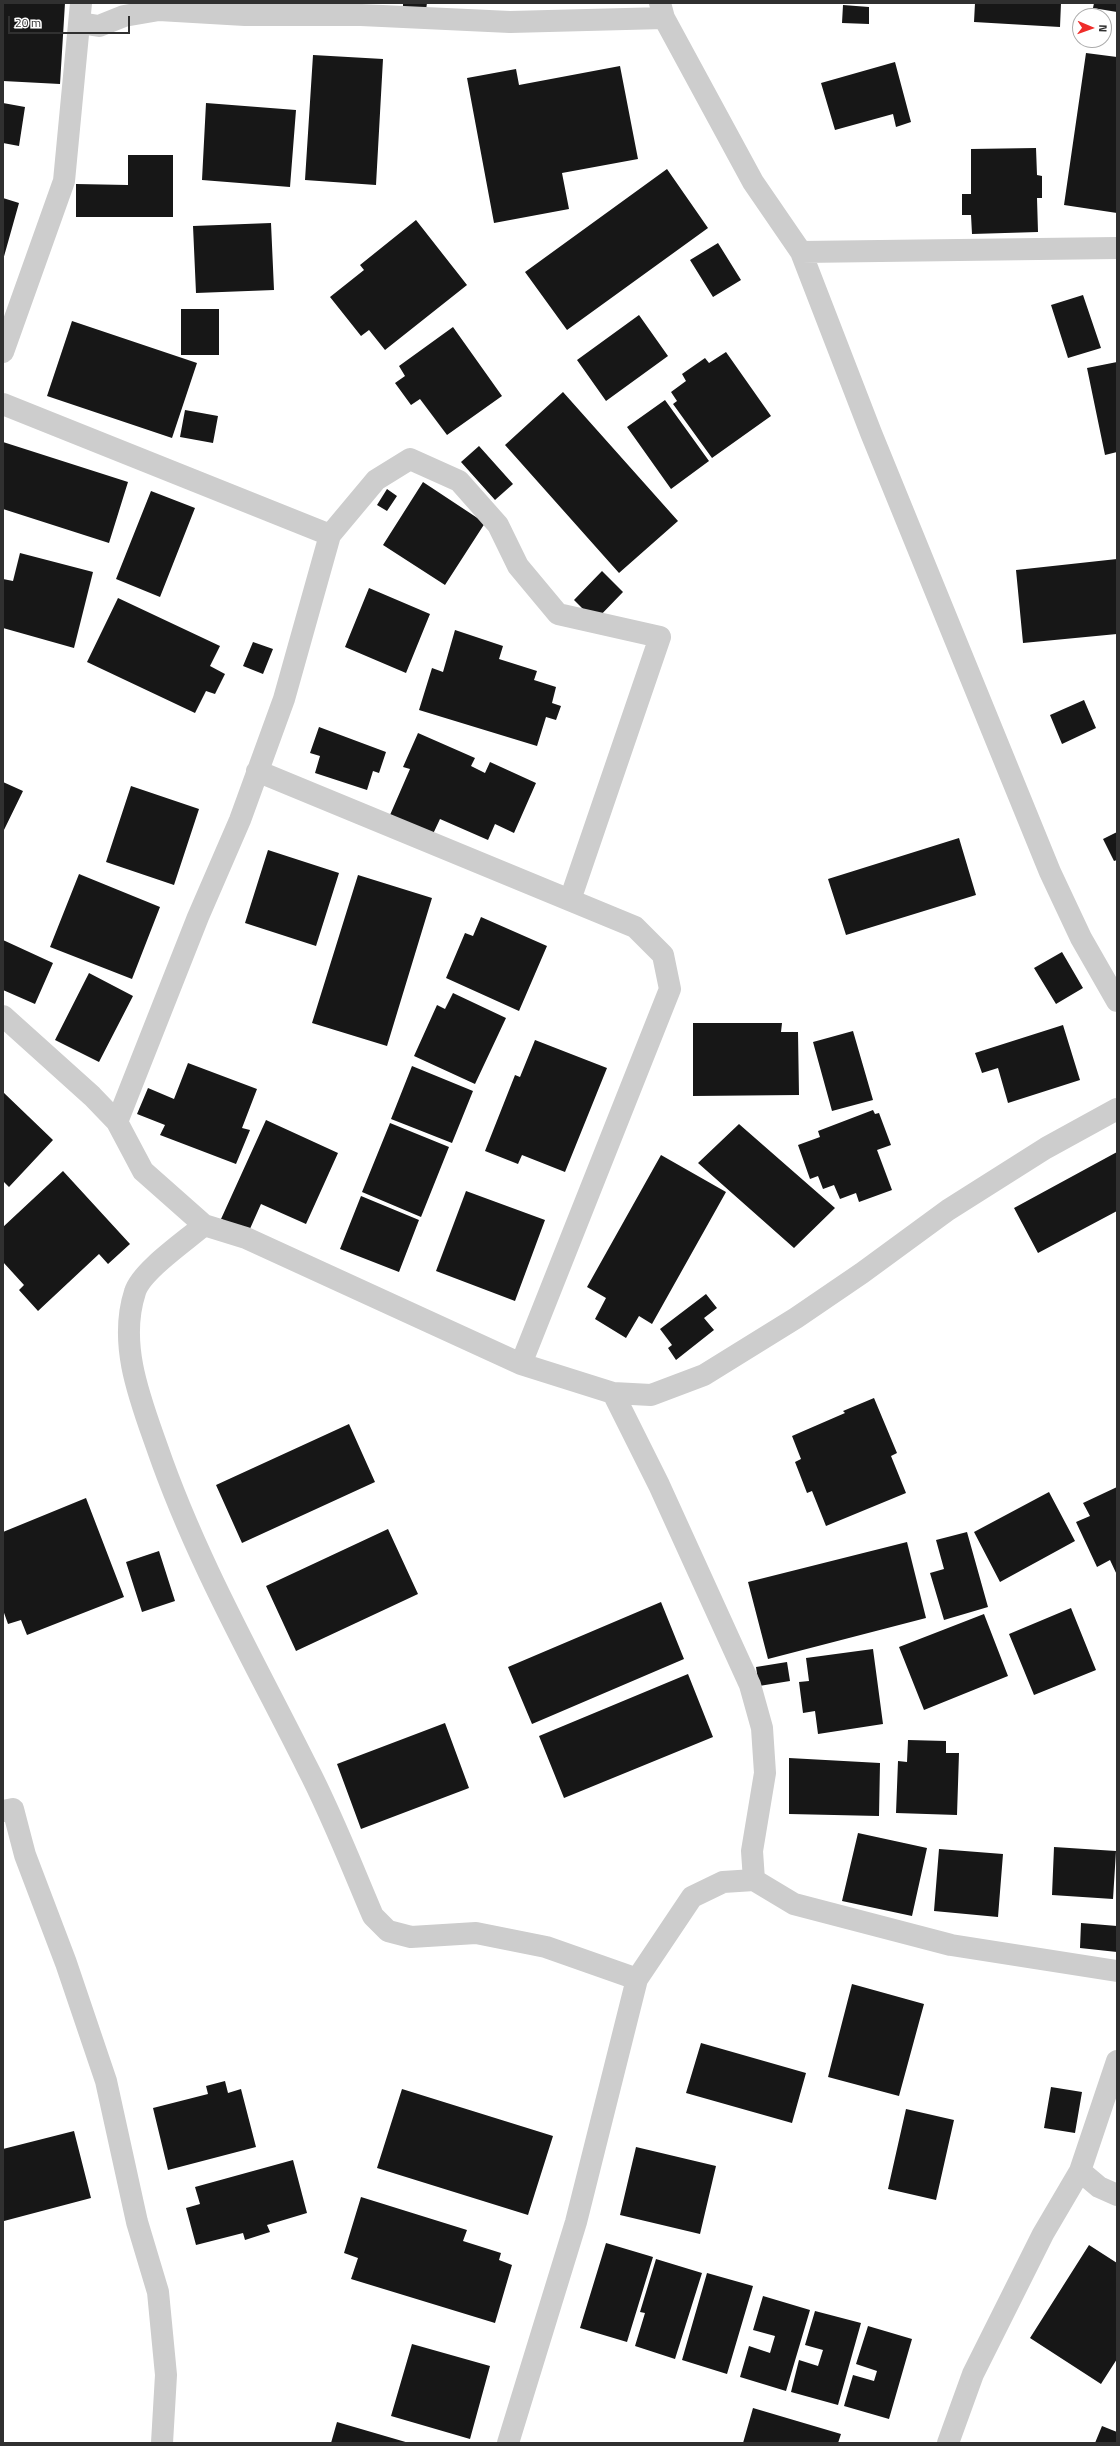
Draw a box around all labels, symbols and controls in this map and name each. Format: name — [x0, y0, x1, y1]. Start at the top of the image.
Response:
scale bar — [10, 8, 132, 34]
north arrow — [1072, 8, 1112, 48]
text: 20 m — [15, 13, 41, 32]
text: N — [1095, 24, 1111, 32]

